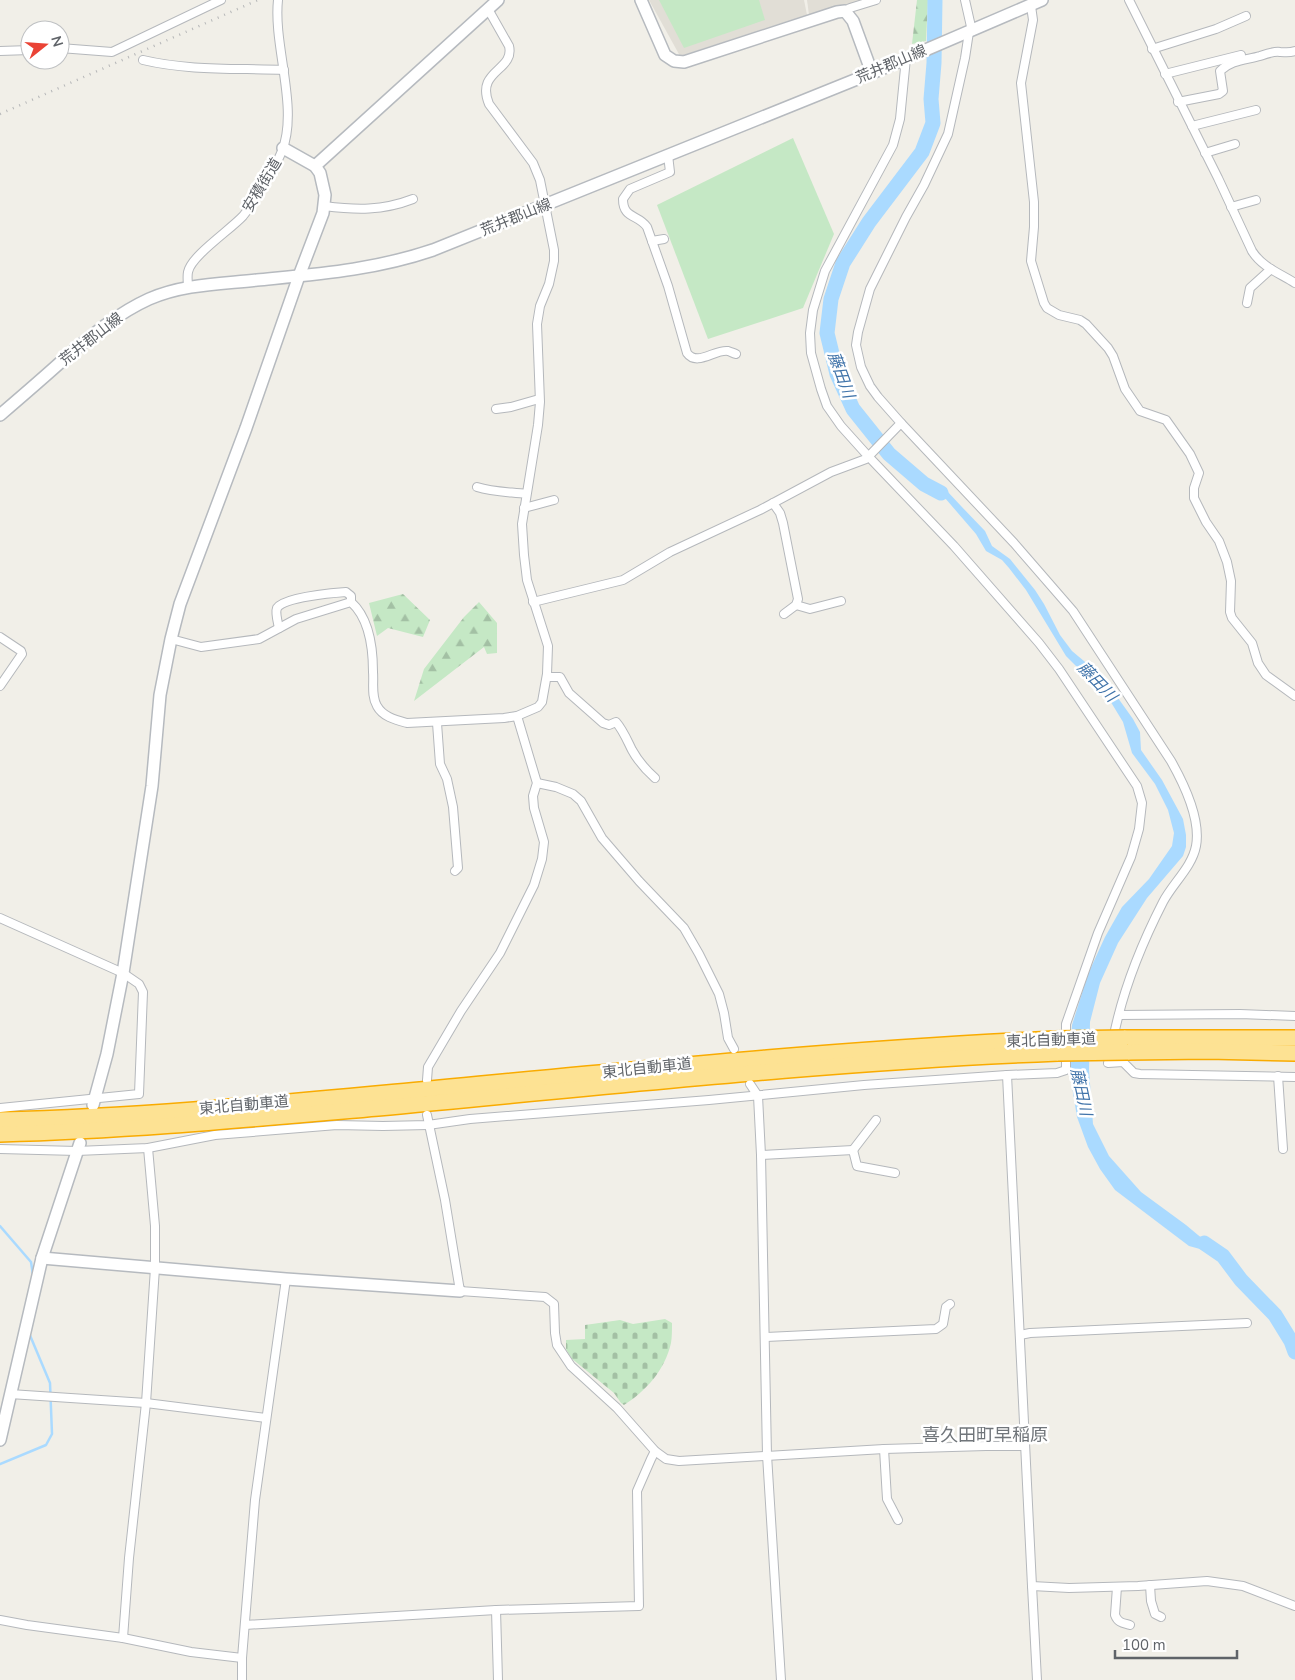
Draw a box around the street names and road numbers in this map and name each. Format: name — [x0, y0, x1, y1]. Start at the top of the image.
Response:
street label: 荒井郡山線 — [853, 40, 929, 88]
street label: 安積街道 — [238, 154, 286, 216]
street label: 荒井郡山線 — [477, 194, 555, 240]
street label: 荒井郡山線 — [55, 308, 127, 370]
street label: 東北自動車道 — [1006, 1028, 1096, 1052]
street label: 東北自動車道 — [601, 1053, 693, 1083]
street label: 東北自動車道 — [198, 1091, 290, 1119]

